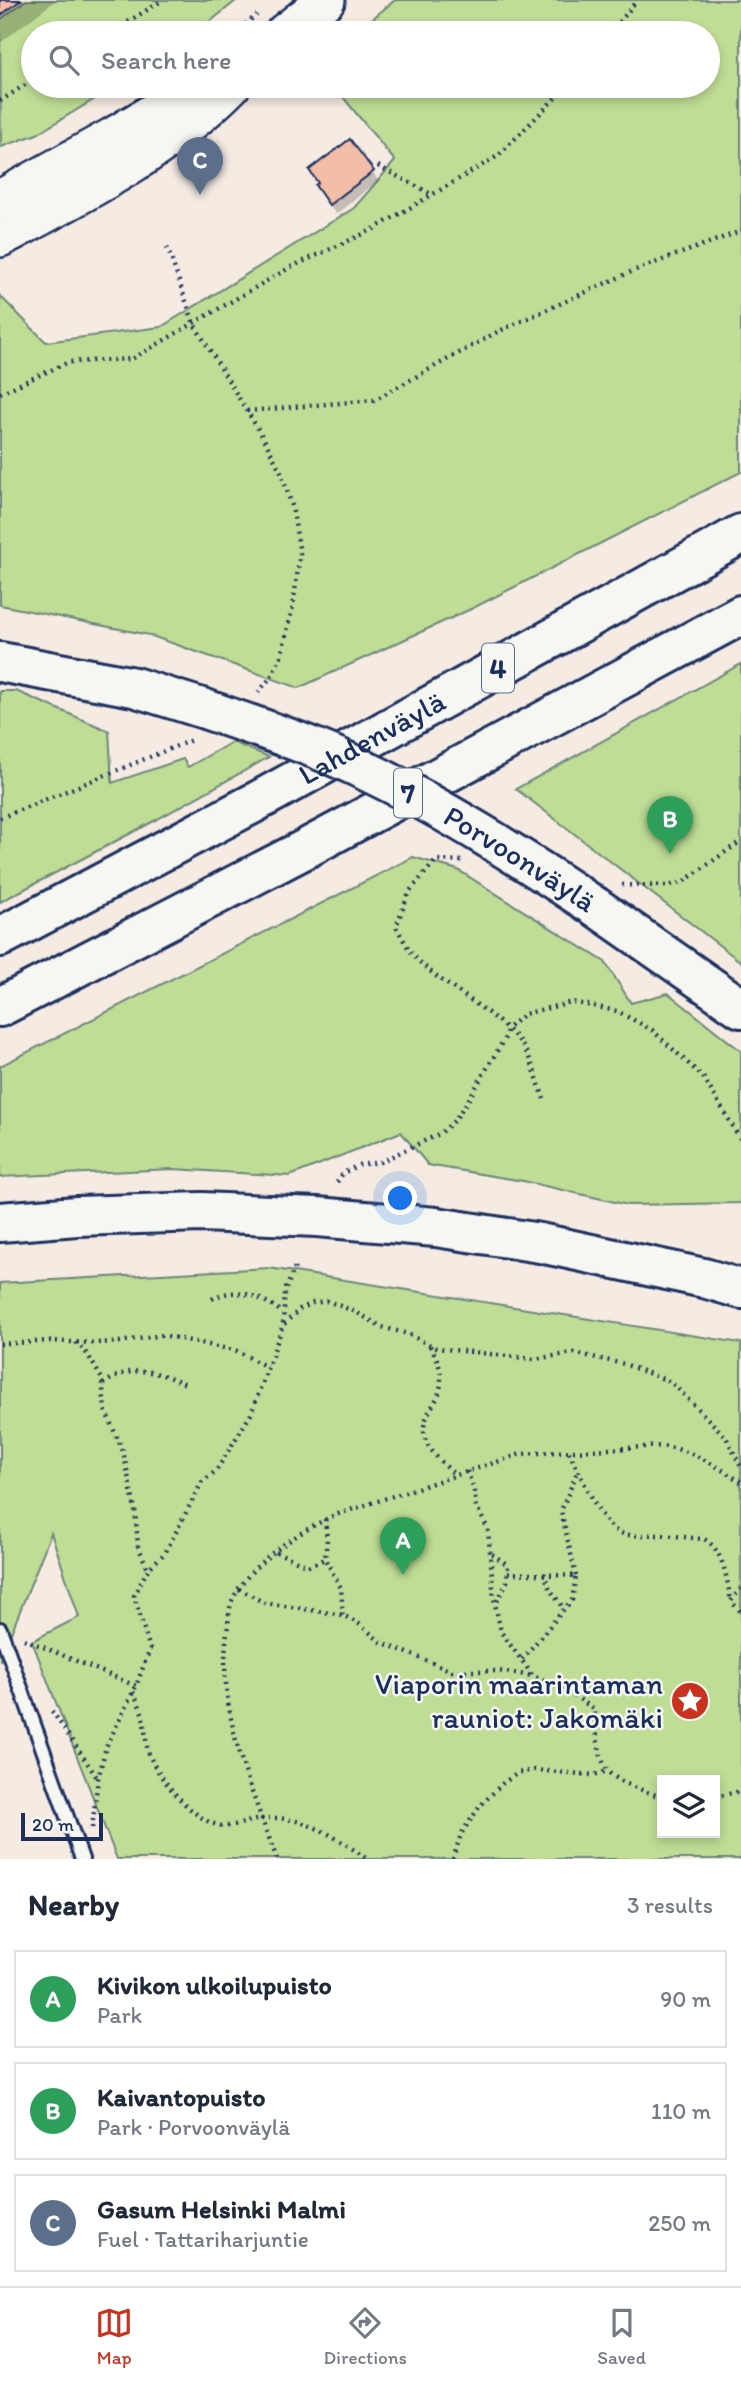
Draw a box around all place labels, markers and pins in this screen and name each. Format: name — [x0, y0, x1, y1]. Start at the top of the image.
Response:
pin: C — [177, 137, 223, 195]
pin: B — [647, 796, 693, 854]
pin: A — [380, 1517, 426, 1575]
place label: Viaporin maarintaman rauniot: Jakomäki — [375, 1665, 663, 1736]
place icon: Viaporin maarintaman rauniot: Jakomäki — [669, 1680, 711, 1722]

